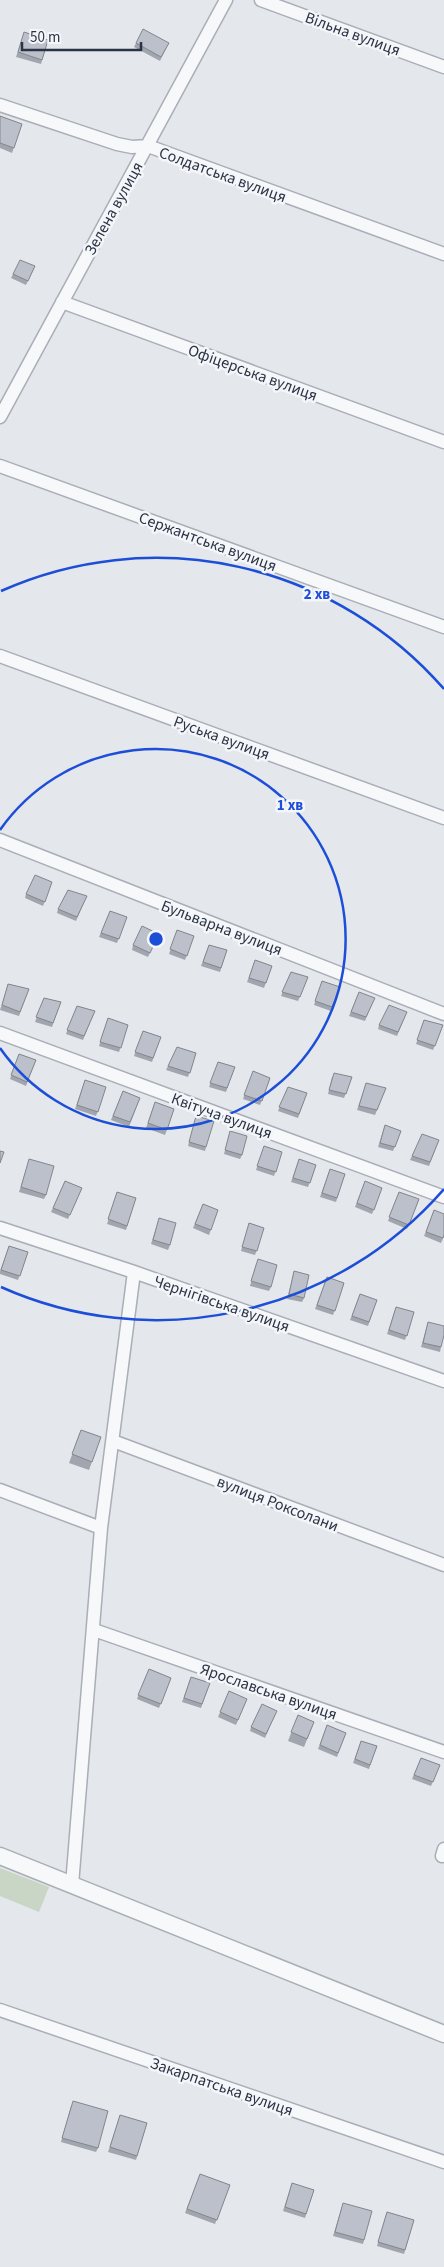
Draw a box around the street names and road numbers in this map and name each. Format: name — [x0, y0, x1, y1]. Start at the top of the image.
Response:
street label: Вільна вулиця — [302, 6, 403, 61]
street label: Солдатська вулиця — [156, 142, 289, 208]
street label: Зелена вулиця — [79, 158, 149, 259]
street label: Офіцерська вулиця — [185, 339, 320, 407]
street label: Сержантська вулиця — [136, 507, 280, 577]
street label: Руська вулиця — [171, 710, 273, 766]
street label: Бульварна вулиця — [158, 895, 285, 961]
street label: Квітуча вулиця — [168, 1088, 275, 1144]
street label: Чернігівська вулиця — [151, 1270, 293, 1338]
street label: вулиця Роксолани — [214, 1471, 342, 1537]
street label: Ярославська вулиця — [197, 1658, 340, 1726]
street label: Закарпатська вулиця — [147, 2052, 296, 2122]

